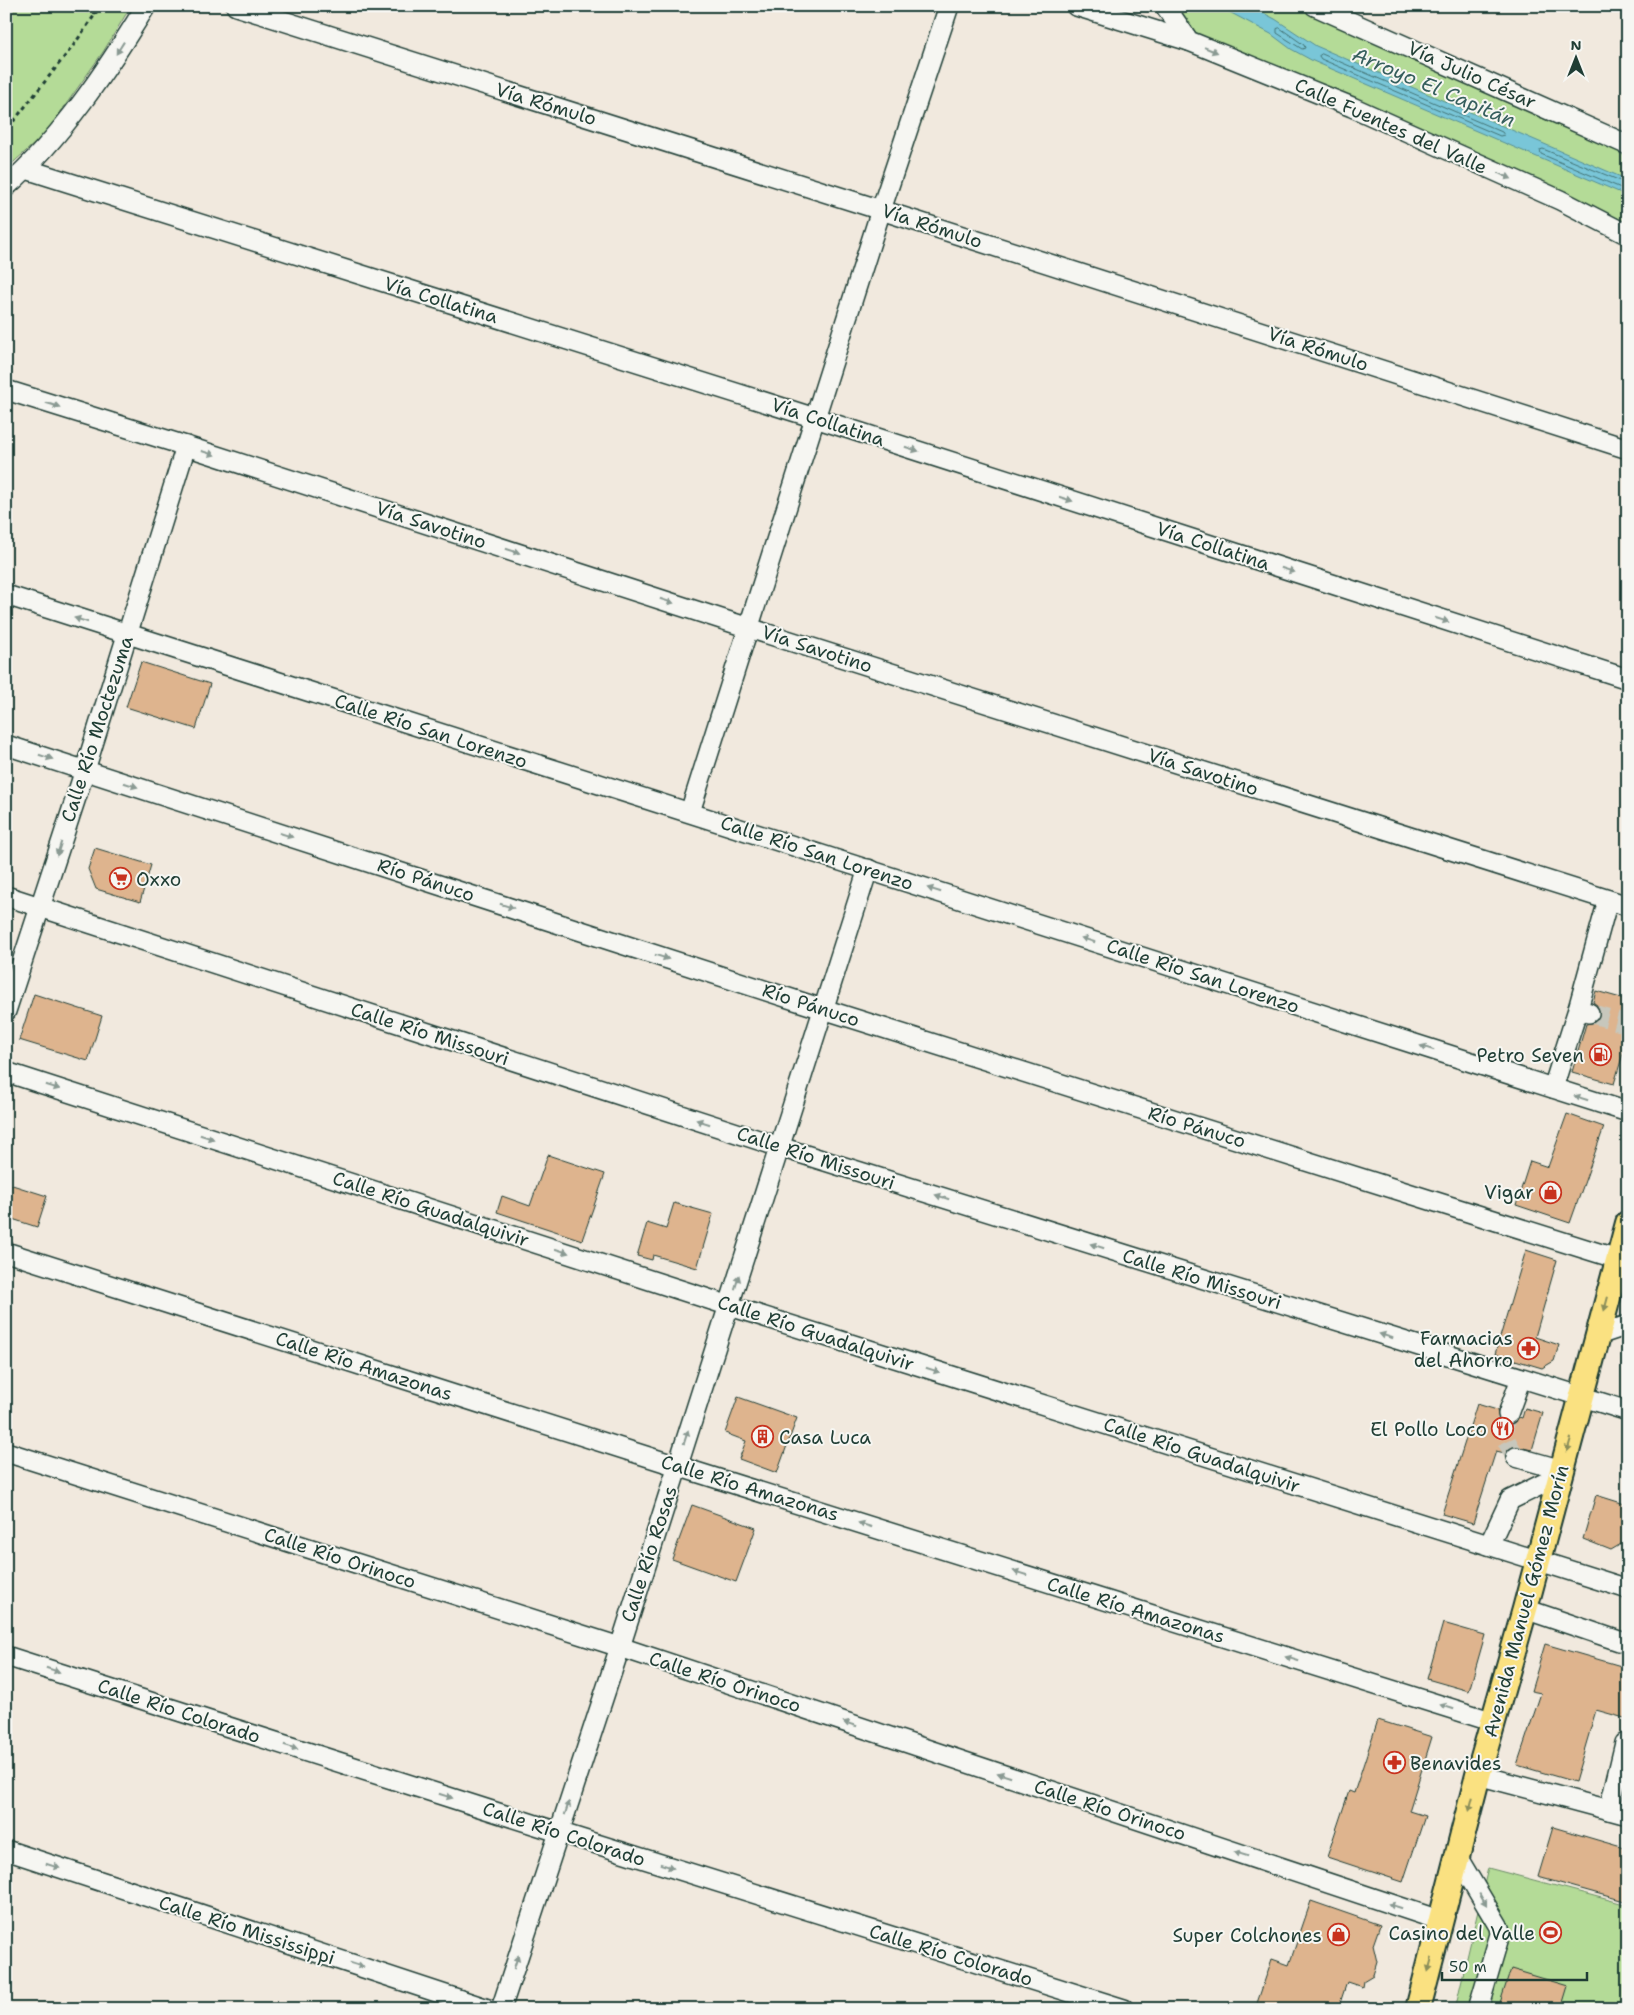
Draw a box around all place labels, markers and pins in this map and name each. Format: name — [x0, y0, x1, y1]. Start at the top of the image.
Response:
supermarket icon: Oxxo — [108, 867, 132, 891]
place label: Oxxo — [136, 867, 181, 892]
place label: Petro Seven — [1476, 1043, 1584, 1068]
fuel station icon: Petro Seven — [1588, 1043, 1612, 1067]
place label: Vigar — [1484, 1180, 1534, 1205]
shop icon: Vigar — [1538, 1180, 1562, 1204]
place label: Farmacias del Ahorro — [1414, 1326, 1513, 1373]
pharmacy icon: Farmacias del Ahorro — [1517, 1337, 1541, 1361]
place label: El Pollo Loco — [1370, 1417, 1487, 1442]
restaurant icon: El Pollo Loco — [1491, 1417, 1515, 1441]
building icon: Casa Luca — [751, 1425, 775, 1449]
place label: Casa Luca — [779, 1425, 871, 1450]
pharmacy icon: Benavides — [1382, 1751, 1406, 1775]
place label: Benavides — [1410, 1751, 1501, 1776]
place label: Casino del Valle — [1389, 1921, 1535, 1946]
sports icon: Casino del Valle — [1539, 1921, 1563, 1945]
place label: Super Colchones — [1172, 1923, 1322, 1948]
shop icon: Super Colchones — [1326, 1923, 1350, 1947]

